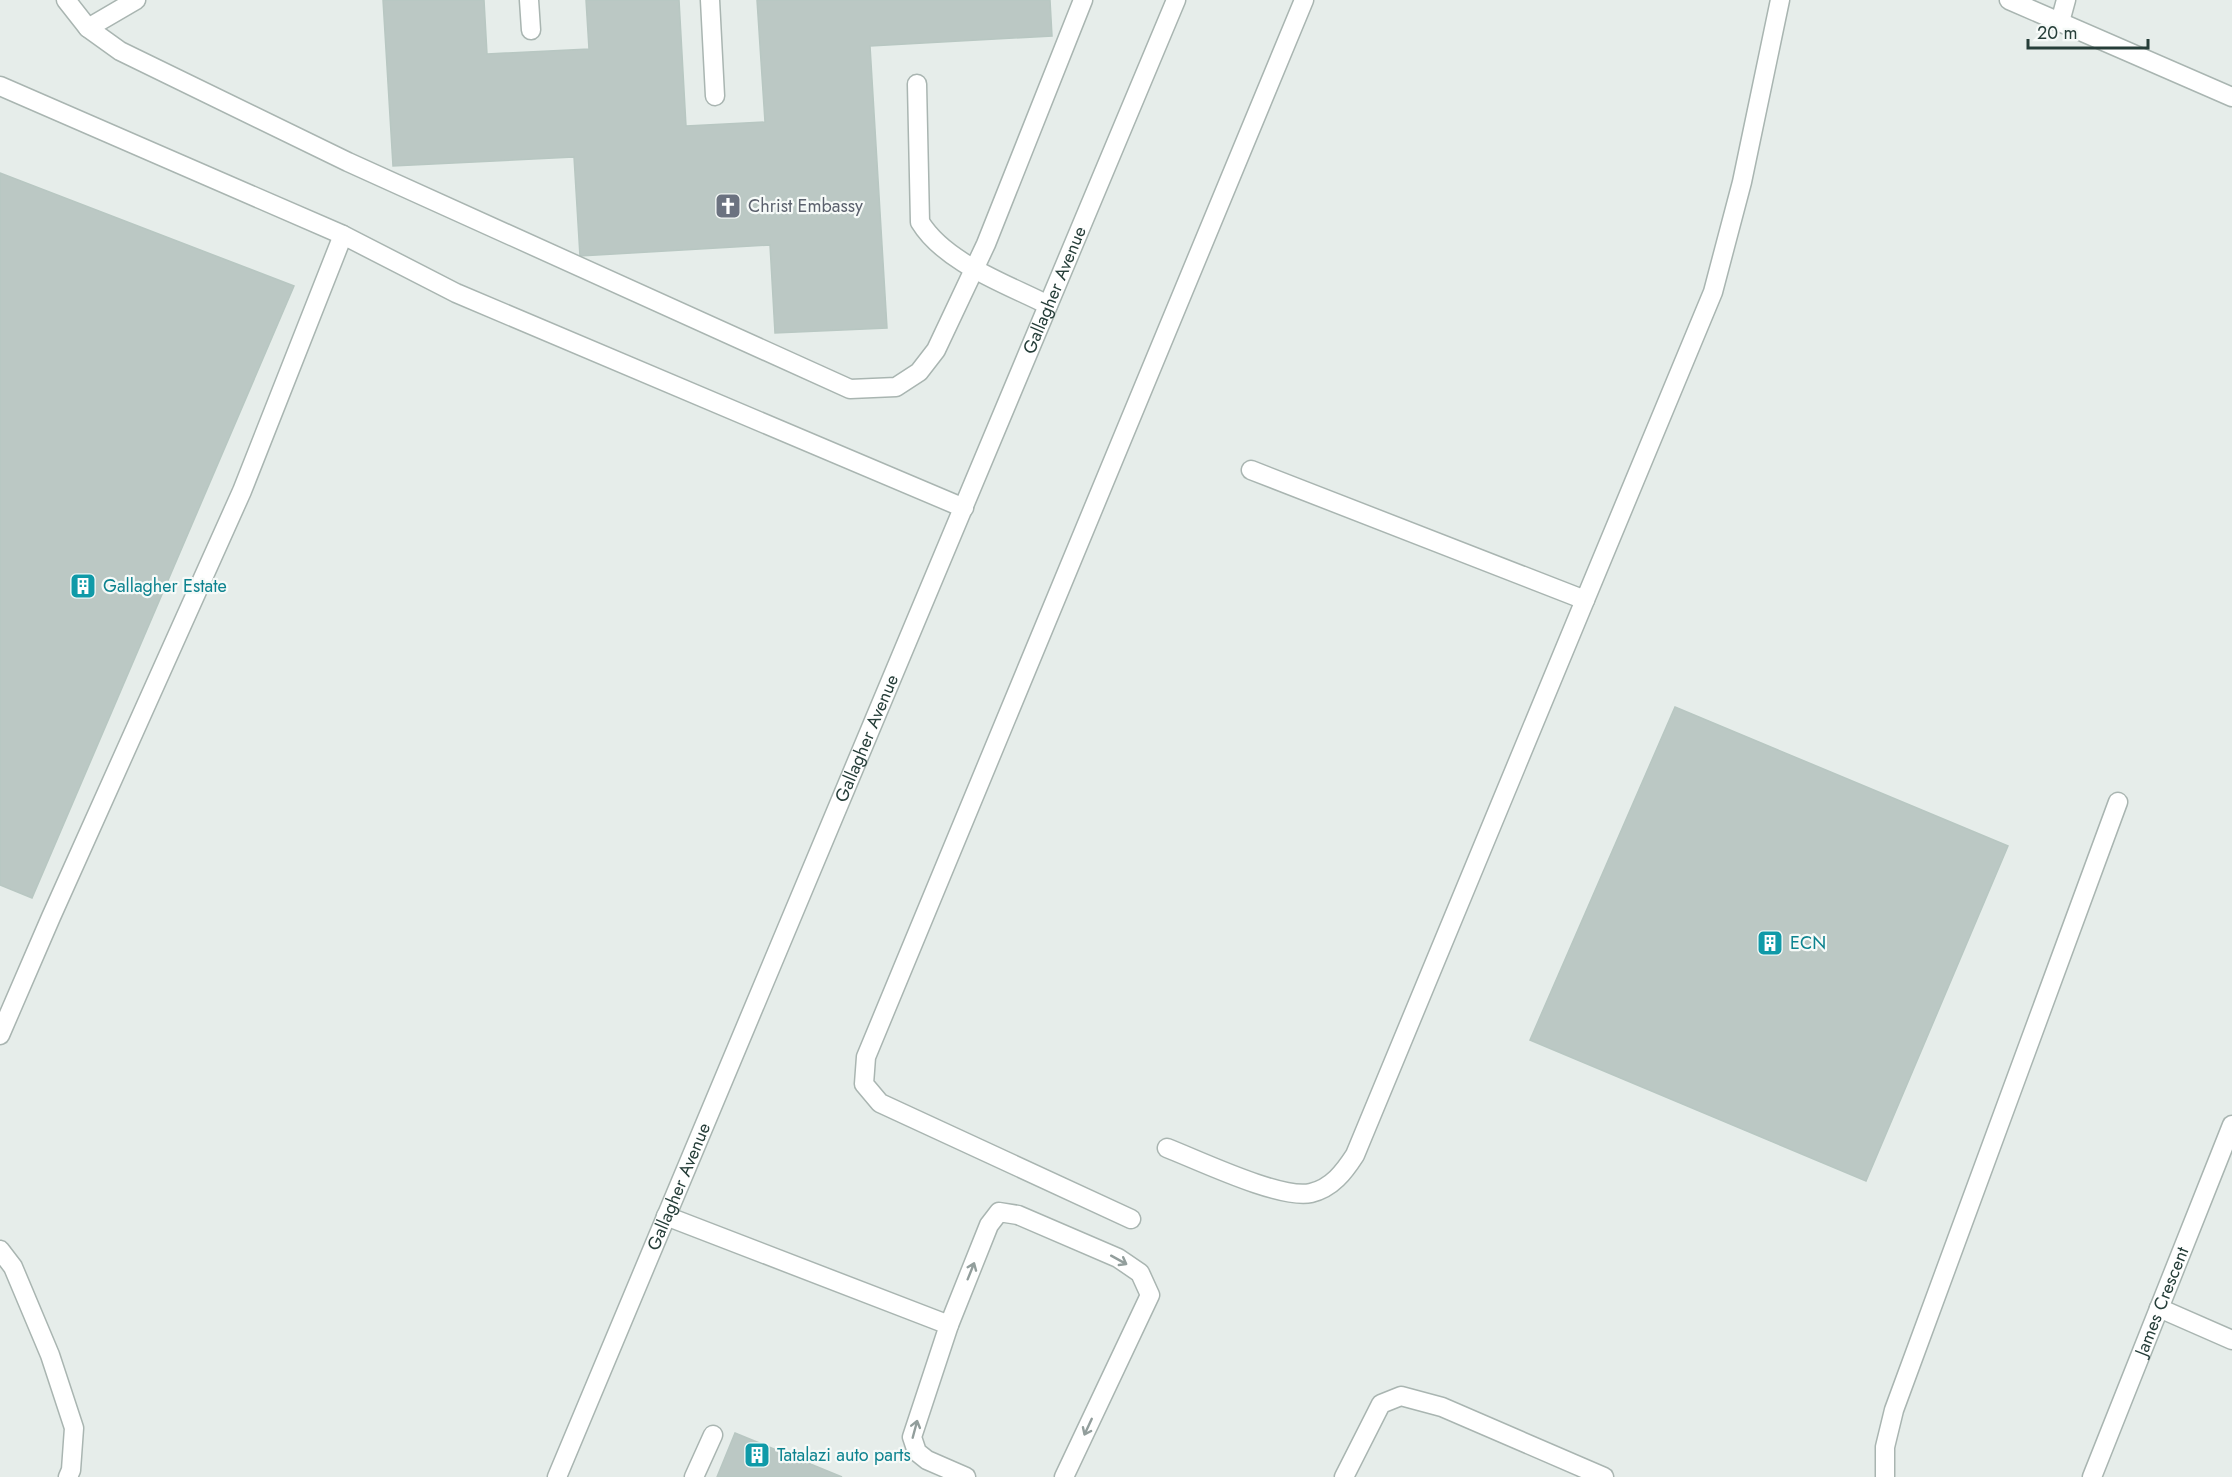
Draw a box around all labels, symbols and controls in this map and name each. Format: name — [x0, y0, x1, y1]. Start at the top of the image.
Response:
scale bar — [2028, 12, 2148, 50]
text: 20 m — [2037, 20, 2077, 46]
church icon: Christ Embassy — [713, 191, 743, 221]
place label: Christ Embassy — [748, 193, 863, 219]
street label: Gallagher Avenue — [1016, 222, 1093, 358]
building icon: Gallagher Estate — [68, 571, 98, 601]
place label: Gallagher Estate — [103, 573, 227, 599]
street label: Gallagher Avenue — [828, 670, 905, 806]
building icon: ECN — [1755, 928, 1785, 958]
place label: ECN — [1790, 930, 1826, 956]
street label: Gallagher Avenue — [640, 1119, 717, 1254]
street label: James Crescent — [2128, 1242, 2196, 1362]
one-way arrow — [1109, 1255, 1127, 1266]
one-way arrow — [966, 1262, 977, 1280]
one-way arrow — [1082, 1417, 1093, 1435]
one-way arrow — [910, 1420, 922, 1439]
building icon: Tatalazi auto parts — [742, 1440, 772, 1470]
place label: Tatalazi auto parts — [777, 1442, 911, 1468]

